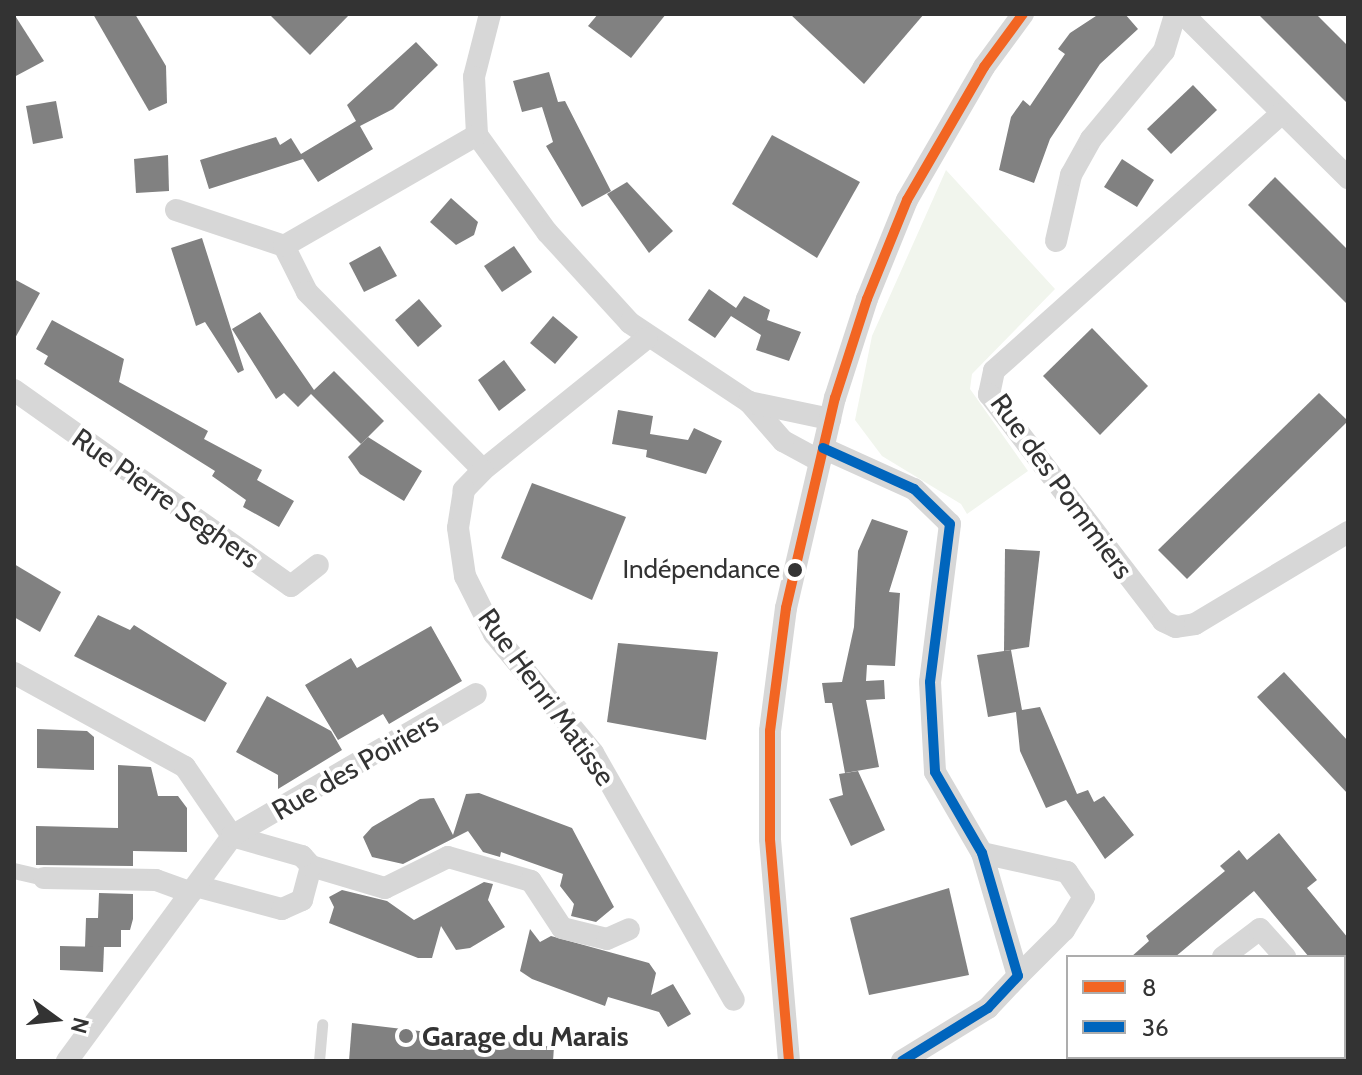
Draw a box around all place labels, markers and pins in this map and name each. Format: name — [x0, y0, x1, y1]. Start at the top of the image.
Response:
place label: Indépendance — [623, 554, 780, 586]
marker: Indépendance — [787, 562, 803, 578]
place label: Garage du Marais — [422, 1019, 629, 1053]
marker: Garage du Marais — [397, 1027, 415, 1045]

